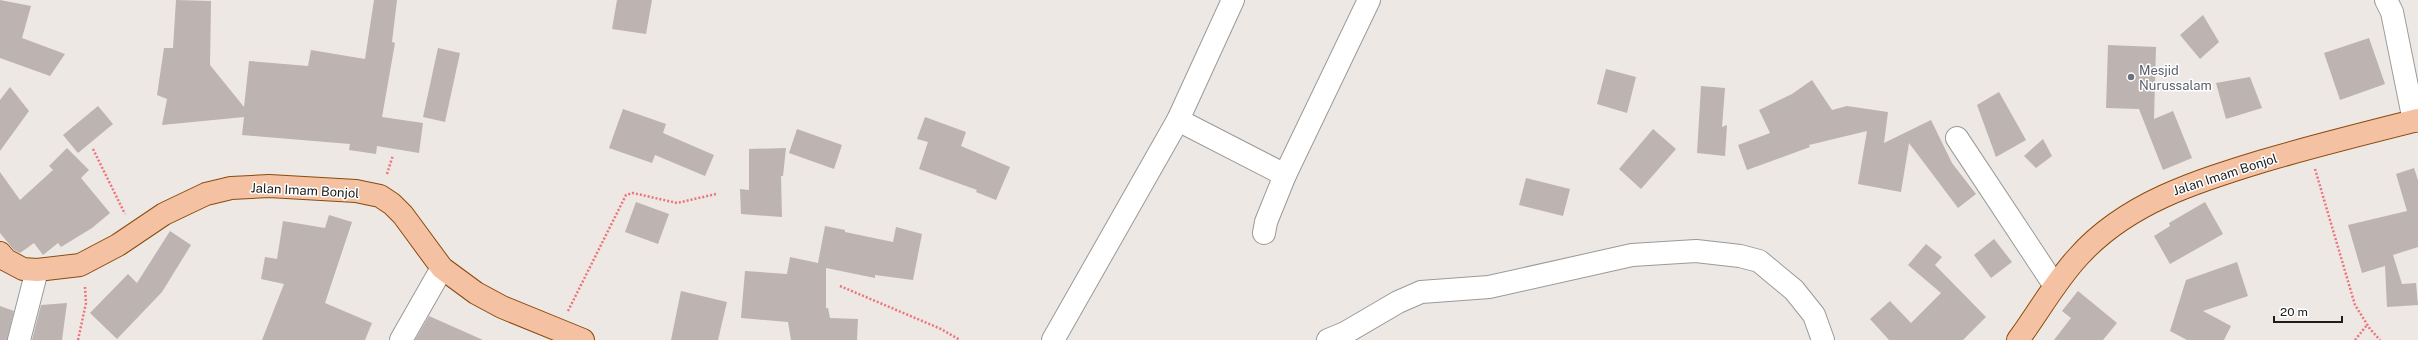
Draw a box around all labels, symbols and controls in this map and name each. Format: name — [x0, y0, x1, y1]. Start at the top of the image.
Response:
place label: Mesjid Nurussalam — [2139, 63, 2212, 93]
marker: Mesjid Nurussalam — [2126, 72, 2136, 82]
street label: Jalan Imam Bonjol — [2171, 151, 2279, 198]
street label: Jalan Imam Bonjol — [250, 180, 360, 201]
scale bar — [2274, 298, 2342, 324]
text: 20 m — [2280, 305, 2308, 319]

